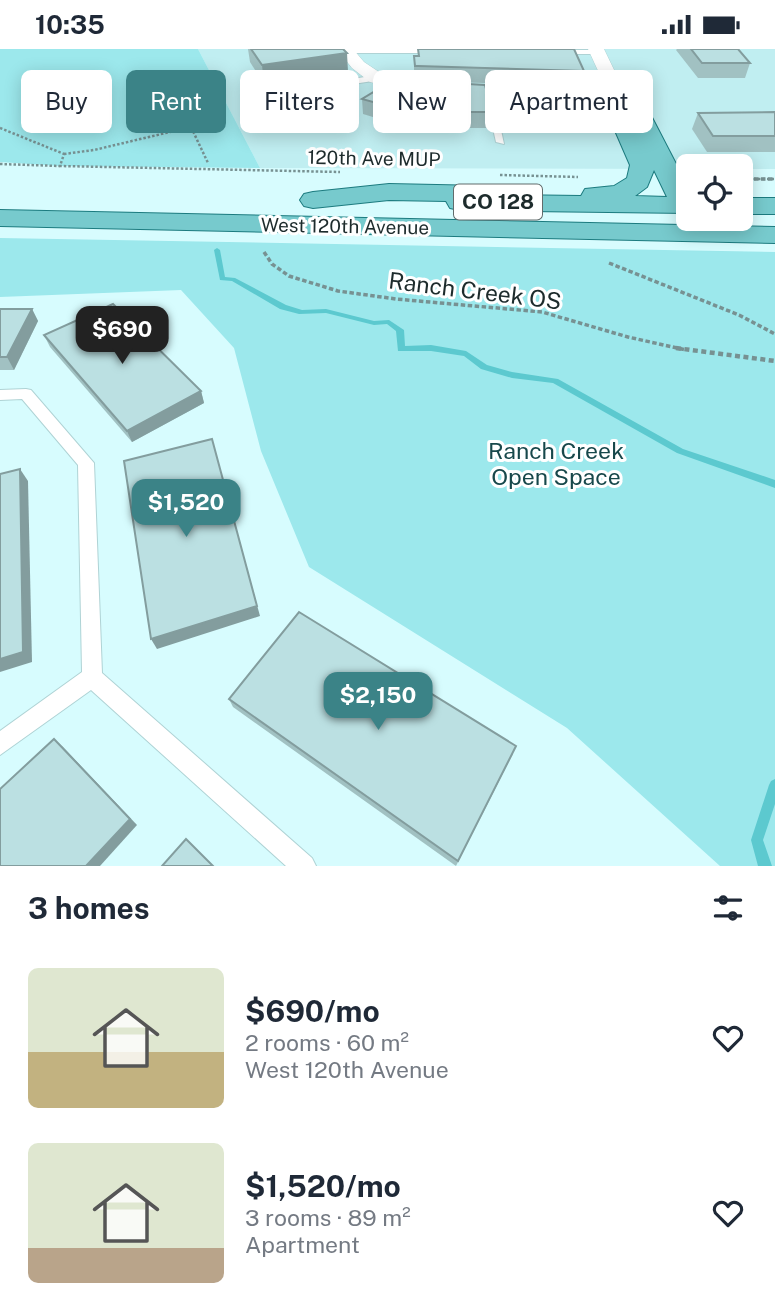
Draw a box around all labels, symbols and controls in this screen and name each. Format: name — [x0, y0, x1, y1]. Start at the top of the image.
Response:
text: 10:35 — [35, 9, 105, 40]
chip: Buy — [21, 70, 112, 133]
chip: Rent — [126, 70, 226, 133]
chip: Filters — [240, 70, 359, 133]
chip: New — [373, 70, 471, 133]
chip: Apartment — [485, 70, 653, 133]
street label: 120th Ave MUP — [307, 146, 441, 170]
map controls — [676, 154, 753, 231]
button: locate — [676, 154, 753, 231]
road number: CO 128 — [454, 185, 542, 219]
street label: West 120th Avenue — [261, 214, 429, 238]
street label: Ranch Creek OS — [387, 267, 563, 315]
pin: $690 — [81, 307, 163, 366]
text: $690 — [92, 315, 152, 342]
park label: Ranch Creek Open Space — [488, 437, 624, 490]
pin: $1,520 — [129, 479, 243, 539]
text: $1,520 — [148, 488, 224, 515]
pin: $2,150 — [321, 673, 435, 732]
text: $2,150 — [340, 681, 416, 708]
icon: filters — [709, 889, 747, 927]
text: 3 homes — [28, 890, 150, 926]
text: $690/mo — [245, 993, 380, 1029]
icon: home — [84, 996, 168, 1080]
icon: heart — [709, 1019, 747, 1057]
text: 2 rooms · 60 m² — [245, 1029, 409, 1056]
text: West 120th Avenue — [245, 1056, 449, 1083]
text: $1,520/mo — [245, 1168, 401, 1204]
icon: home — [84, 1171, 168, 1255]
icon: heart — [709, 1194, 747, 1232]
text: 3 rooms · 89 m² — [245, 1204, 411, 1231]
text: Apartment — [245, 1231, 360, 1258]

